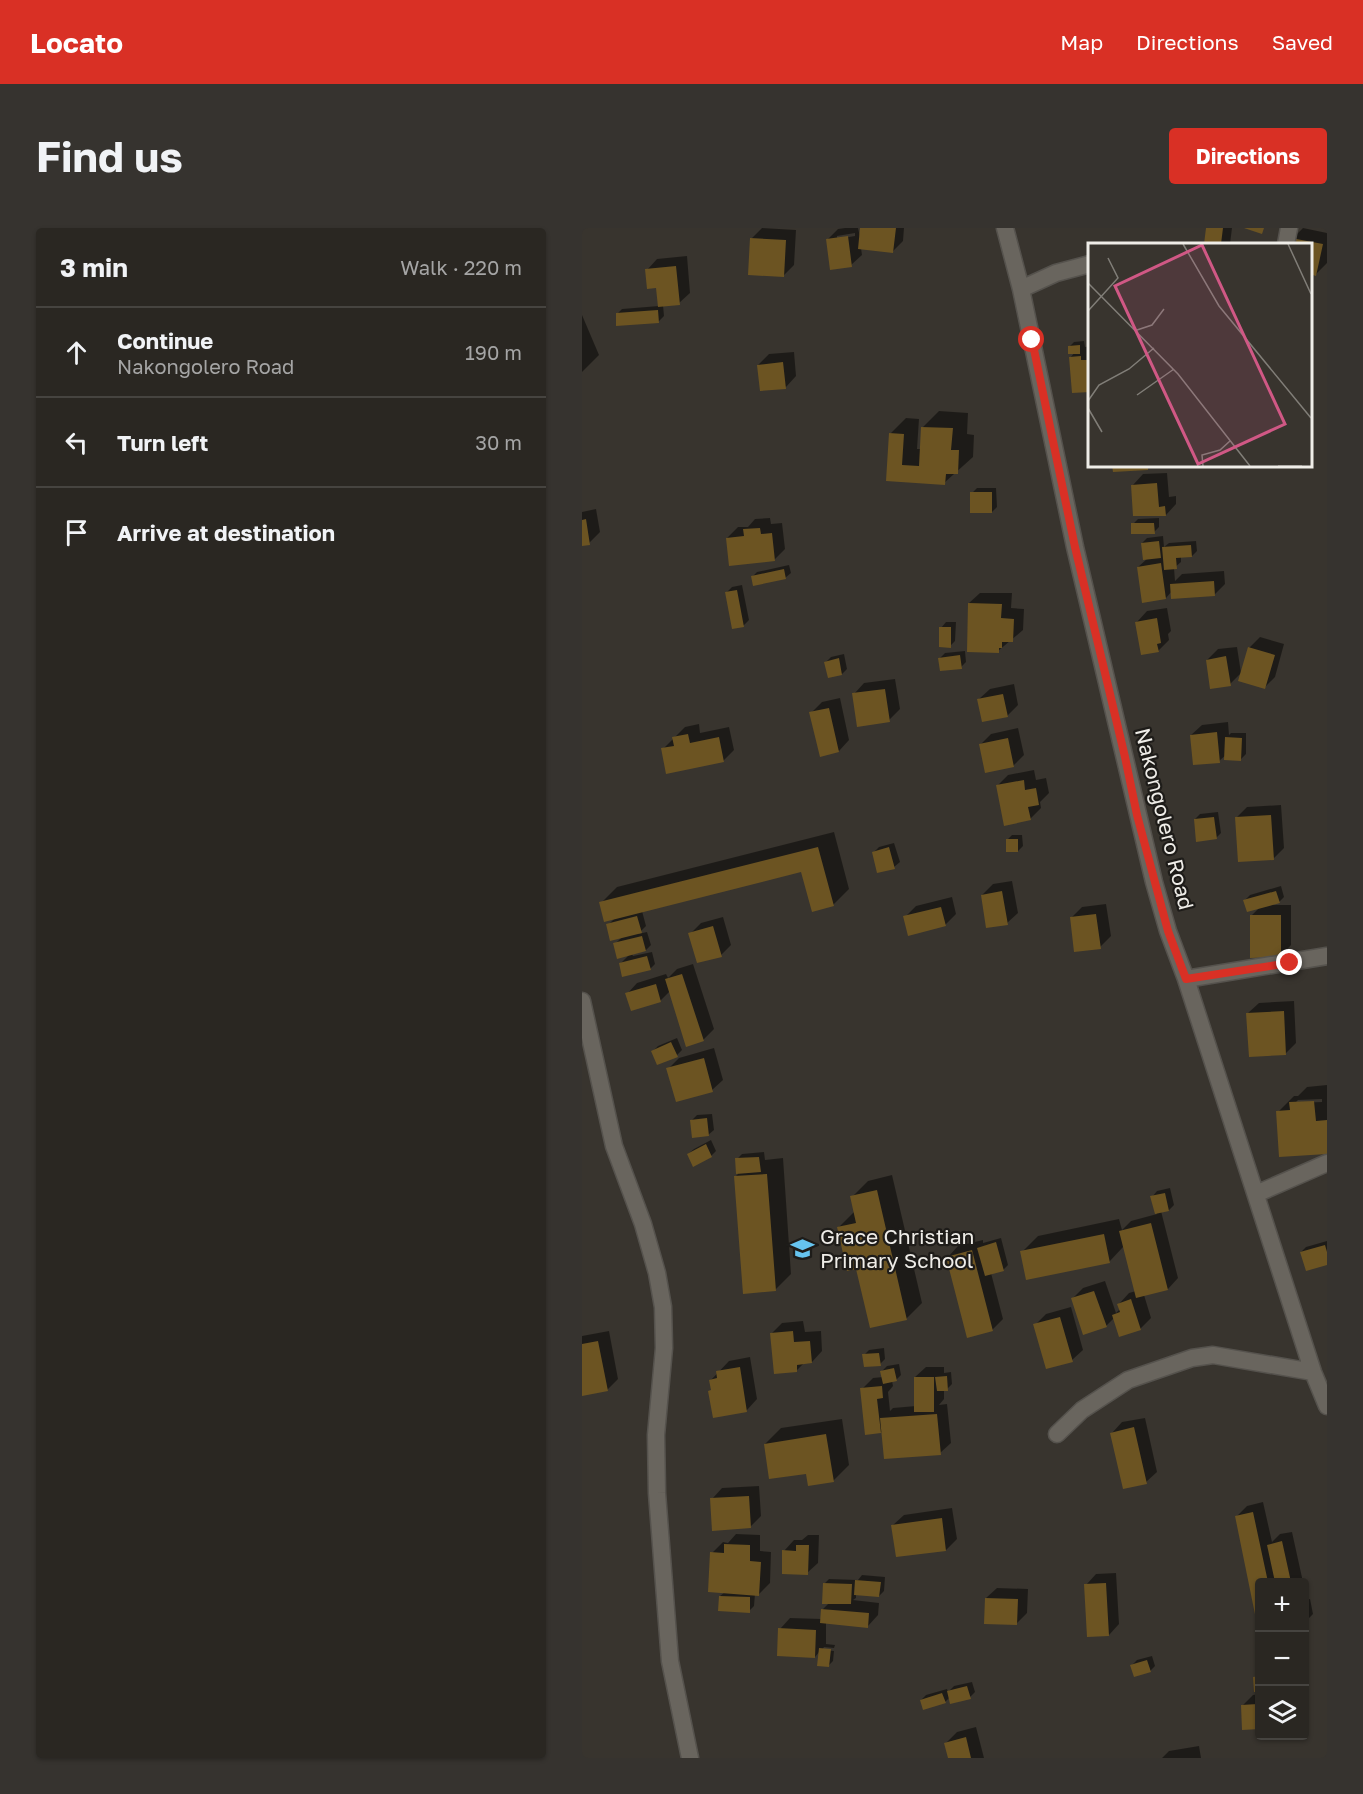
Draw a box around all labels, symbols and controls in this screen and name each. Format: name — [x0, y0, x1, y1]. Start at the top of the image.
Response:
text: Locato — [30, 26, 123, 59]
text: Map — [1060, 29, 1103, 55]
text: Directions — [1136, 29, 1239, 55]
text: Saved — [1272, 29, 1333, 55]
button: Directions — [1169, 128, 1327, 184]
text: Find us — [36, 131, 183, 181]
inset map — [1088, 243, 1312, 466]
text: 3 min — [60, 252, 128, 283]
text: Walk · 220 m — [400, 255, 522, 279]
route start — [1018, 326, 1044, 352]
text: Continue — [117, 327, 213, 354]
icon: ahead — [60, 336, 93, 369]
text: 190 m — [465, 340, 522, 364]
text: Nakongolero Road — [117, 354, 294, 378]
icon: left — [60, 426, 93, 459]
text: Turn left — [117, 429, 208, 456]
text: 30 m — [475, 430, 522, 454]
icon: arrive — [60, 516, 93, 549]
text: Arrive at destination — [117, 519, 335, 546]
street label: Nakongolero Road — [1130, 725, 1200, 912]
route end — [1276, 949, 1302, 975]
place label: Grace Christian Primary School — [820, 1223, 974, 1273]
school or university icon: Grace Christian Primary School — [789, 1236, 815, 1262]
map controls — [1255, 1578, 1309, 1740]
button: + — [1255, 1578, 1309, 1632]
button: − — [1255, 1632, 1309, 1686]
button: layers — [1255, 1686, 1309, 1740]

